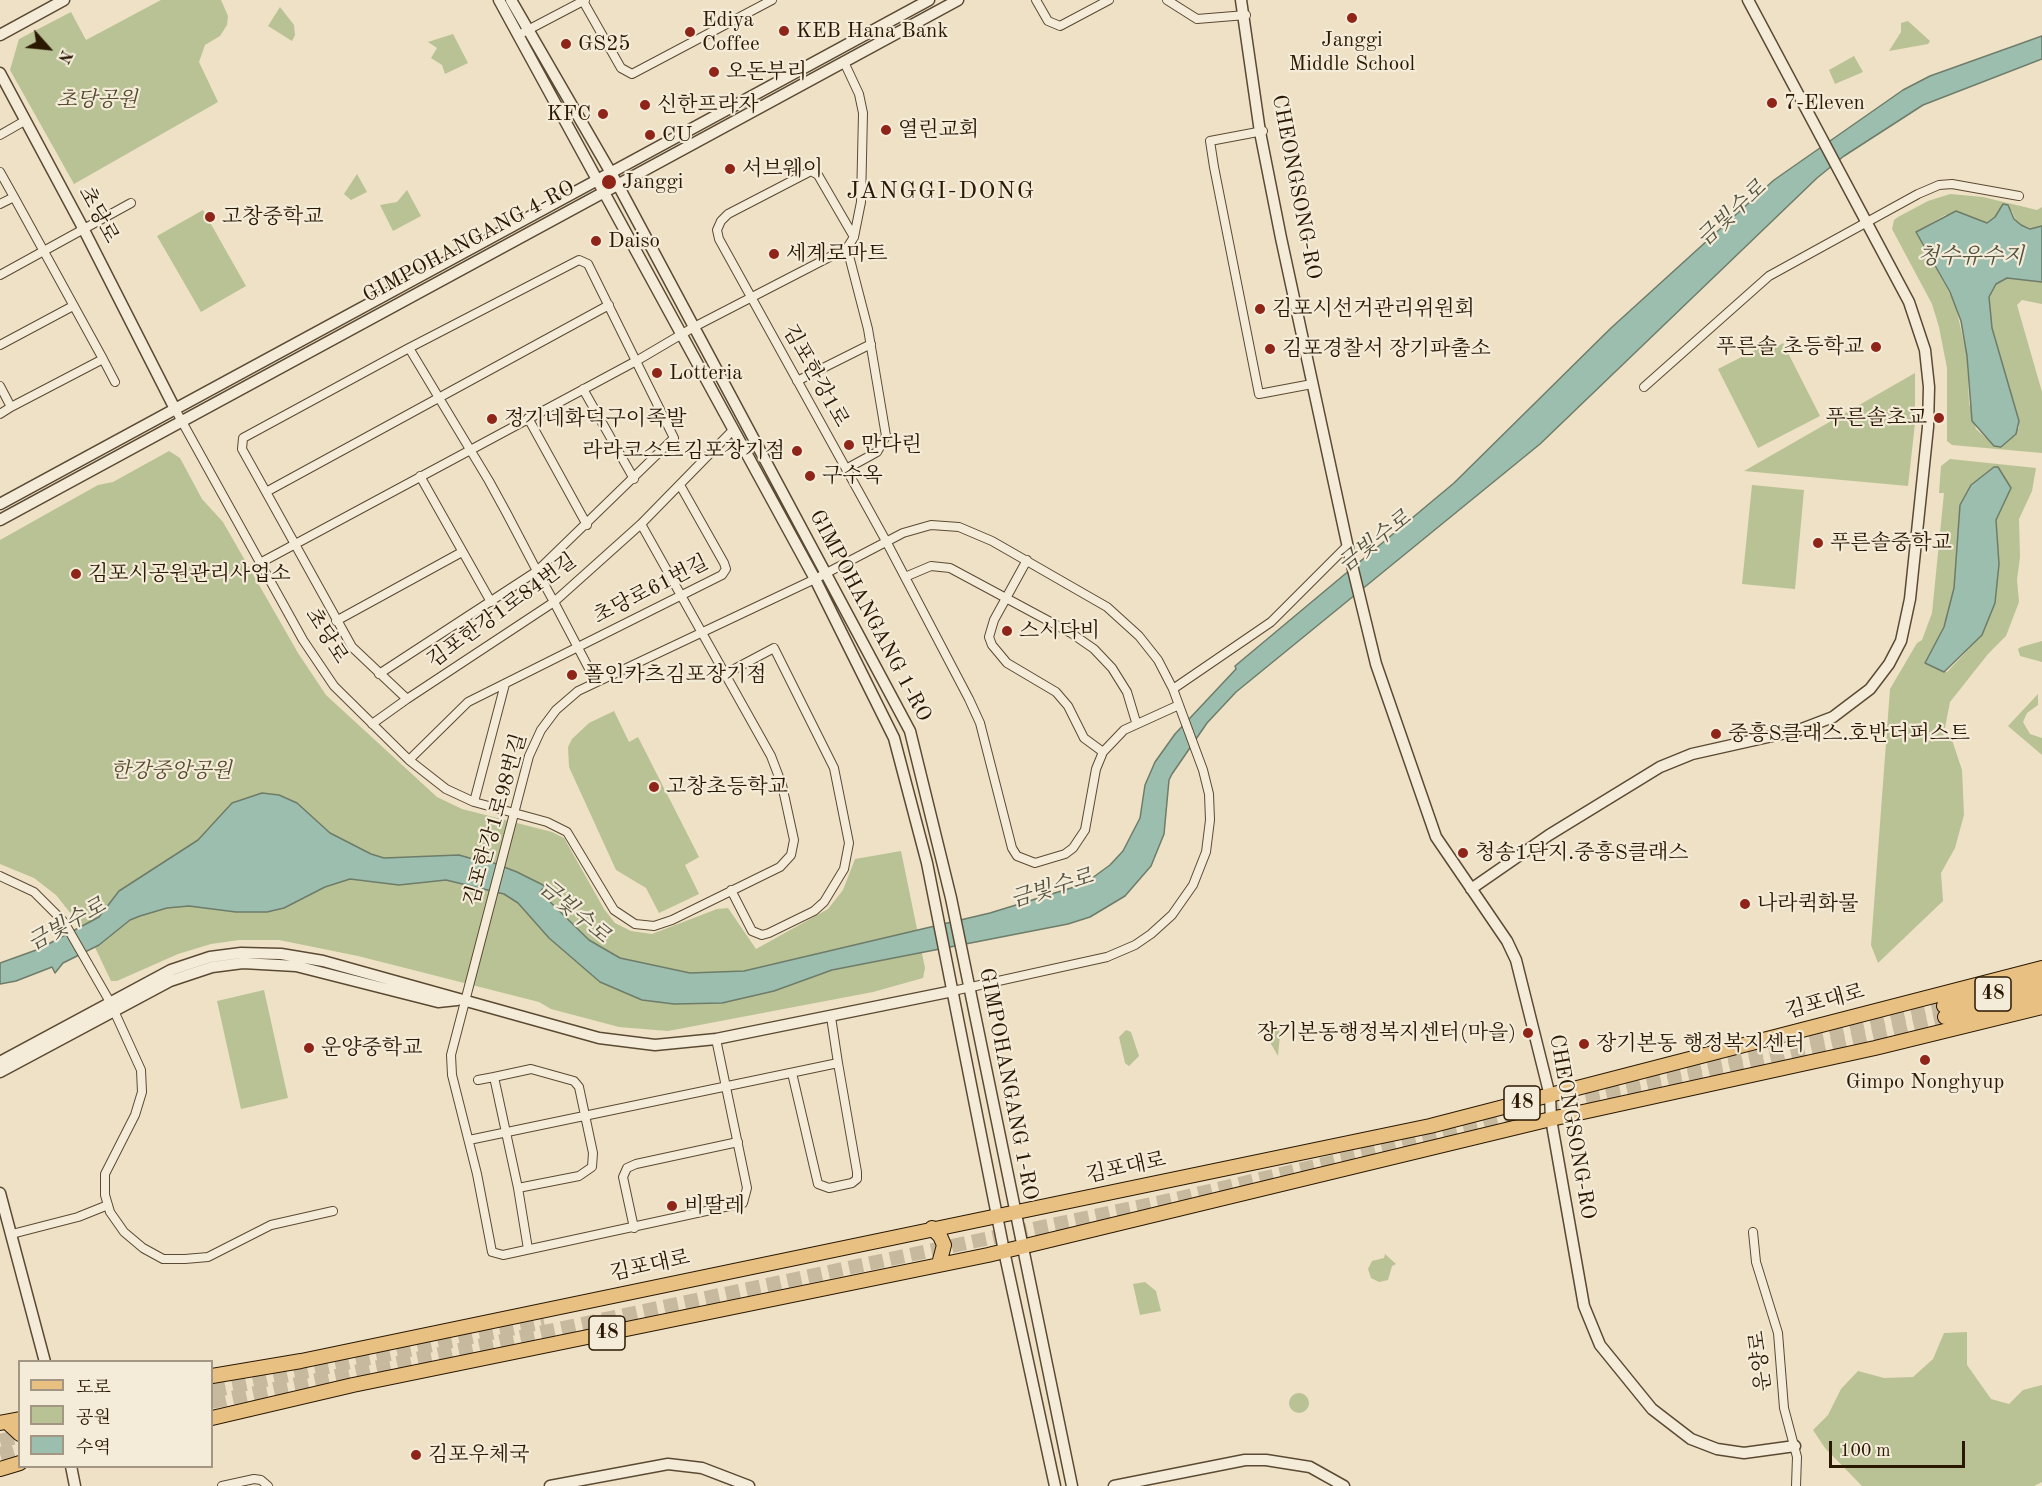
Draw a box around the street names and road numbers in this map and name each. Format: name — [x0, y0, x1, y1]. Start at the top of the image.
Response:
street label: CHEONGSONG-RO — [1266, 93, 1326, 281]
street label: GIMPOHANGANG 4-RO — [359, 175, 579, 309]
street label: 초당로 — [73, 182, 123, 248]
street label: 김포한강1로 — [776, 320, 854, 432]
street label: GIMPOHANGANG 1-RO — [803, 506, 937, 726]
street label: 김포한강1로84번길 — [422, 548, 582, 674]
street label: 초당로61번길 — [589, 550, 713, 630]
street label: 초당로 — [299, 604, 353, 668]
street label: 김포한강1로98번길 — [459, 731, 533, 909]
street label: GIMPOHANGANG 1-RO — [973, 966, 1043, 1202]
road number: 48 — [1975, 977, 2011, 1011]
street label: 김포대로 — [1783, 979, 1867, 1025]
street label: CHEONGSONG-RO — [1543, 1032, 1601, 1222]
road number: 48 — [1504, 1086, 1540, 1120]
street label: 김포대로 — [1084, 1147, 1168, 1189]
street label: 김포대로 — [608, 1245, 692, 1287]
road number: 48 — [589, 1316, 625, 1350]
street label: 운양로 — [1745, 1329, 1777, 1393]

